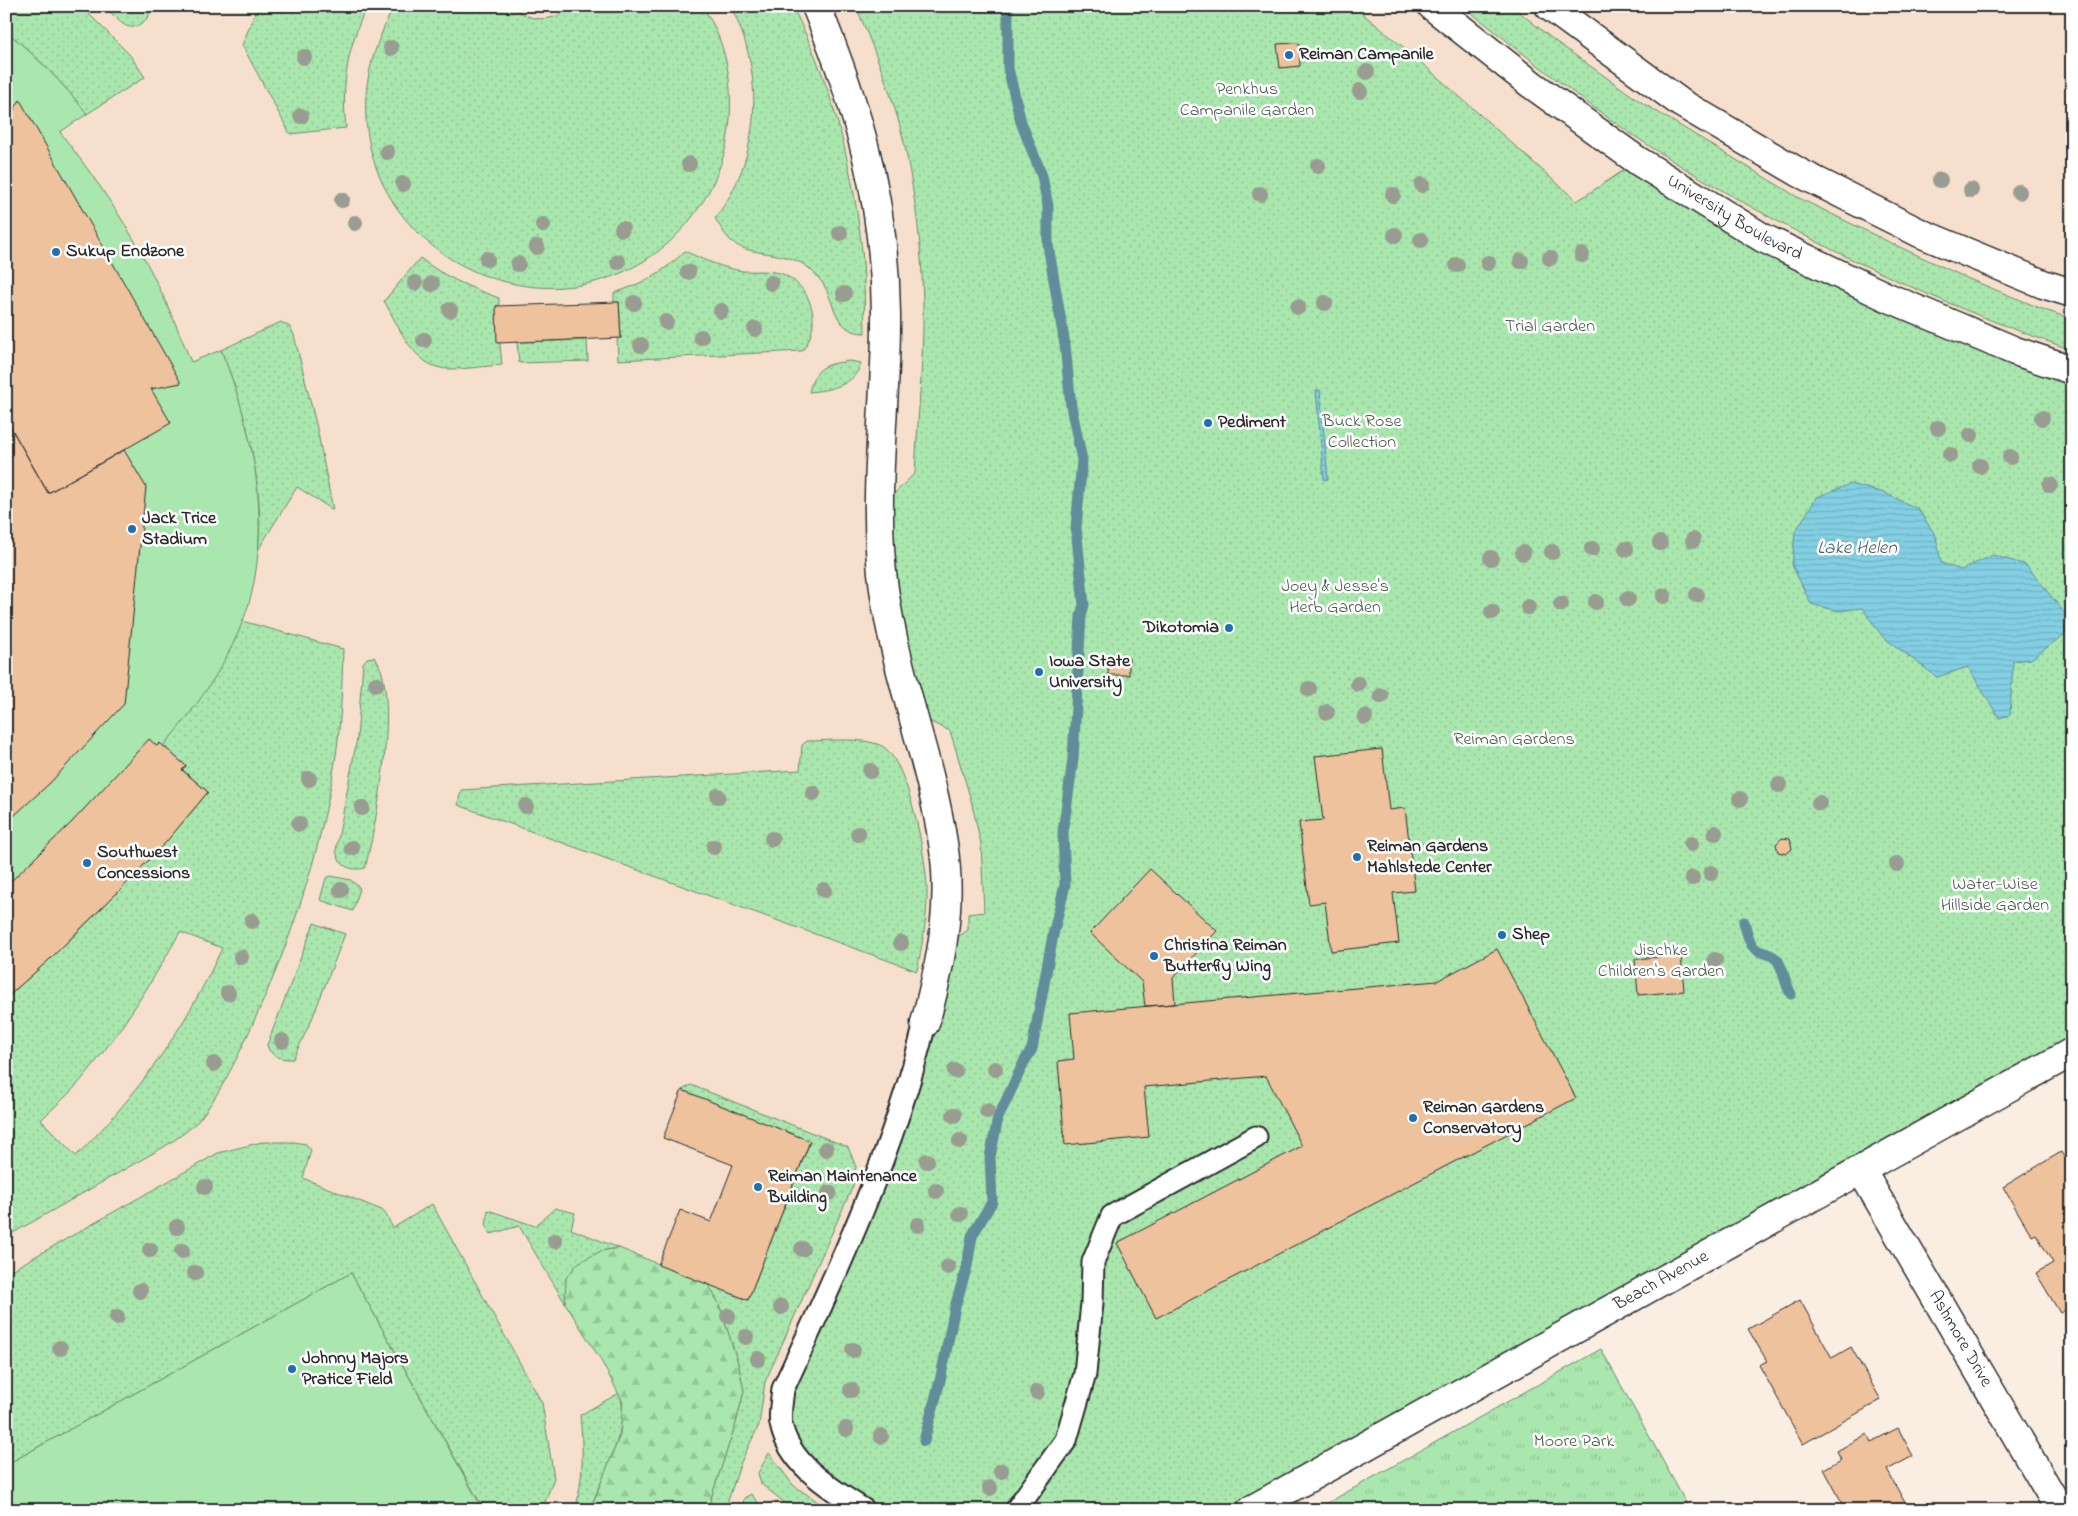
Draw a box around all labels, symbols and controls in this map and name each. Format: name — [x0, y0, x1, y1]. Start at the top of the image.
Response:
place label: Reiman Campanile — [1299, 42, 1435, 68]
marker: Reiman Campanile — [1283, 49, 1295, 61]
park label: Penkhus Campanile Garden — [1180, 77, 1314, 124]
street label: University Boulevard — [1662, 169, 1806, 268]
place label: Sukup Endzone — [66, 239, 185, 265]
marker: Sukup Endzone — [50, 246, 62, 258]
park label: Trial Garden — [1505, 314, 1595, 340]
park label: Buck Rose Collection — [1321, 409, 1403, 456]
place label: Pediment — [1218, 410, 1287, 436]
marker: Pediment — [1202, 417, 1214, 429]
place label: Jack Trice Stadium — [142, 506, 217, 553]
marker: Jack Trice Stadium — [126, 523, 138, 535]
water label: Lake Helen — [1817, 535, 1897, 562]
park label: Joey & Jesse's Herb Garden — [1281, 574, 1389, 621]
place label: Dikotomia — [1142, 615, 1219, 641]
marker: Dikotomia — [1223, 622, 1235, 634]
place label: Iowa State University — [1049, 649, 1131, 697]
marker: Iowa State University — [1033, 666, 1045, 678]
park label: Reiman Gardens — [1453, 727, 1575, 753]
place label: Reiman Gardens Mahlstede Center — [1367, 834, 1492, 881]
place label: Southwest Concessions — [97, 840, 190, 887]
marker: Reiman Gardens Mahlstede Center — [1351, 851, 1363, 863]
marker: Southwest Concessions — [81, 857, 93, 869]
park label: Water-Wise Hillside Garden — [1941, 872, 2049, 919]
place label: Shep — [1512, 922, 1550, 948]
marker: Shep — [1496, 929, 1508, 941]
place label: Christina Reiman Butterfly Wing — [1163, 933, 1287, 981]
park label: Jischke Children's Garden — [1598, 938, 1724, 985]
marker: Christina Reiman Butterfly Wing — [1148, 950, 1160, 962]
place label: Reiman Gardens Conservatory — [1423, 1095, 1544, 1143]
marker: Reiman Gardens Conservatory — [1407, 1112, 1419, 1124]
place label: Reiman Maintenance Building — [767, 1164, 918, 1212]
marker: Reiman Maintenance Building — [752, 1181, 764, 1193]
street label: Beach Avenue — [1608, 1244, 1714, 1318]
street label: Ashmore Drive — [1922, 1286, 1999, 1393]
place label: Johnny Majors Pratice Field — [302, 1346, 409, 1393]
marker: Johnny Majors Pratice Field — [286, 1363, 298, 1375]
park label: Moore Park — [1534, 1429, 1614, 1455]

